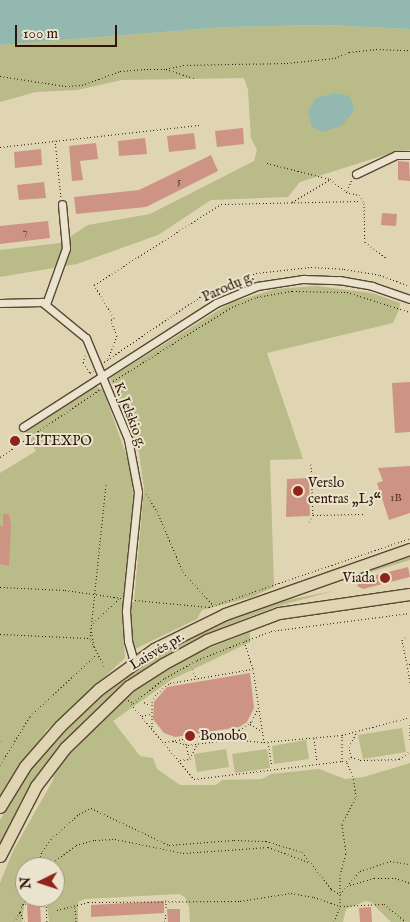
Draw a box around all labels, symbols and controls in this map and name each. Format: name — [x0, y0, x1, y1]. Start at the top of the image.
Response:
scale bar — [18, 15, 120, 47]
text: 100 m — [23, 24, 58, 43]
house number: 5 — [177, 174, 181, 188]
house number: 7 — [22, 225, 28, 239]
street label: Parodų g. — [199, 268, 257, 306]
street label: K. Jelskio g. — [110, 380, 150, 450]
place label: LITEXPO — [25, 433, 92, 449]
marker: LITEXPO — [9, 435, 21, 447]
place label: Verslo centras „L3“ — [308, 475, 381, 508]
marker: Verslo centras „L3“ — [292, 485, 304, 497]
house number: 1B — [390, 491, 402, 505]
place label: Viada — [343, 570, 375, 586]
marker: Viada — [379, 572, 391, 584]
street label: Laisvės pr. — [127, 628, 187, 674]
place label: Bonobo — [200, 728, 247, 744]
marker: Bonobo — [184, 730, 196, 742]
north arrow — [15, 857, 65, 907]
text: N — [17, 876, 35, 890]

